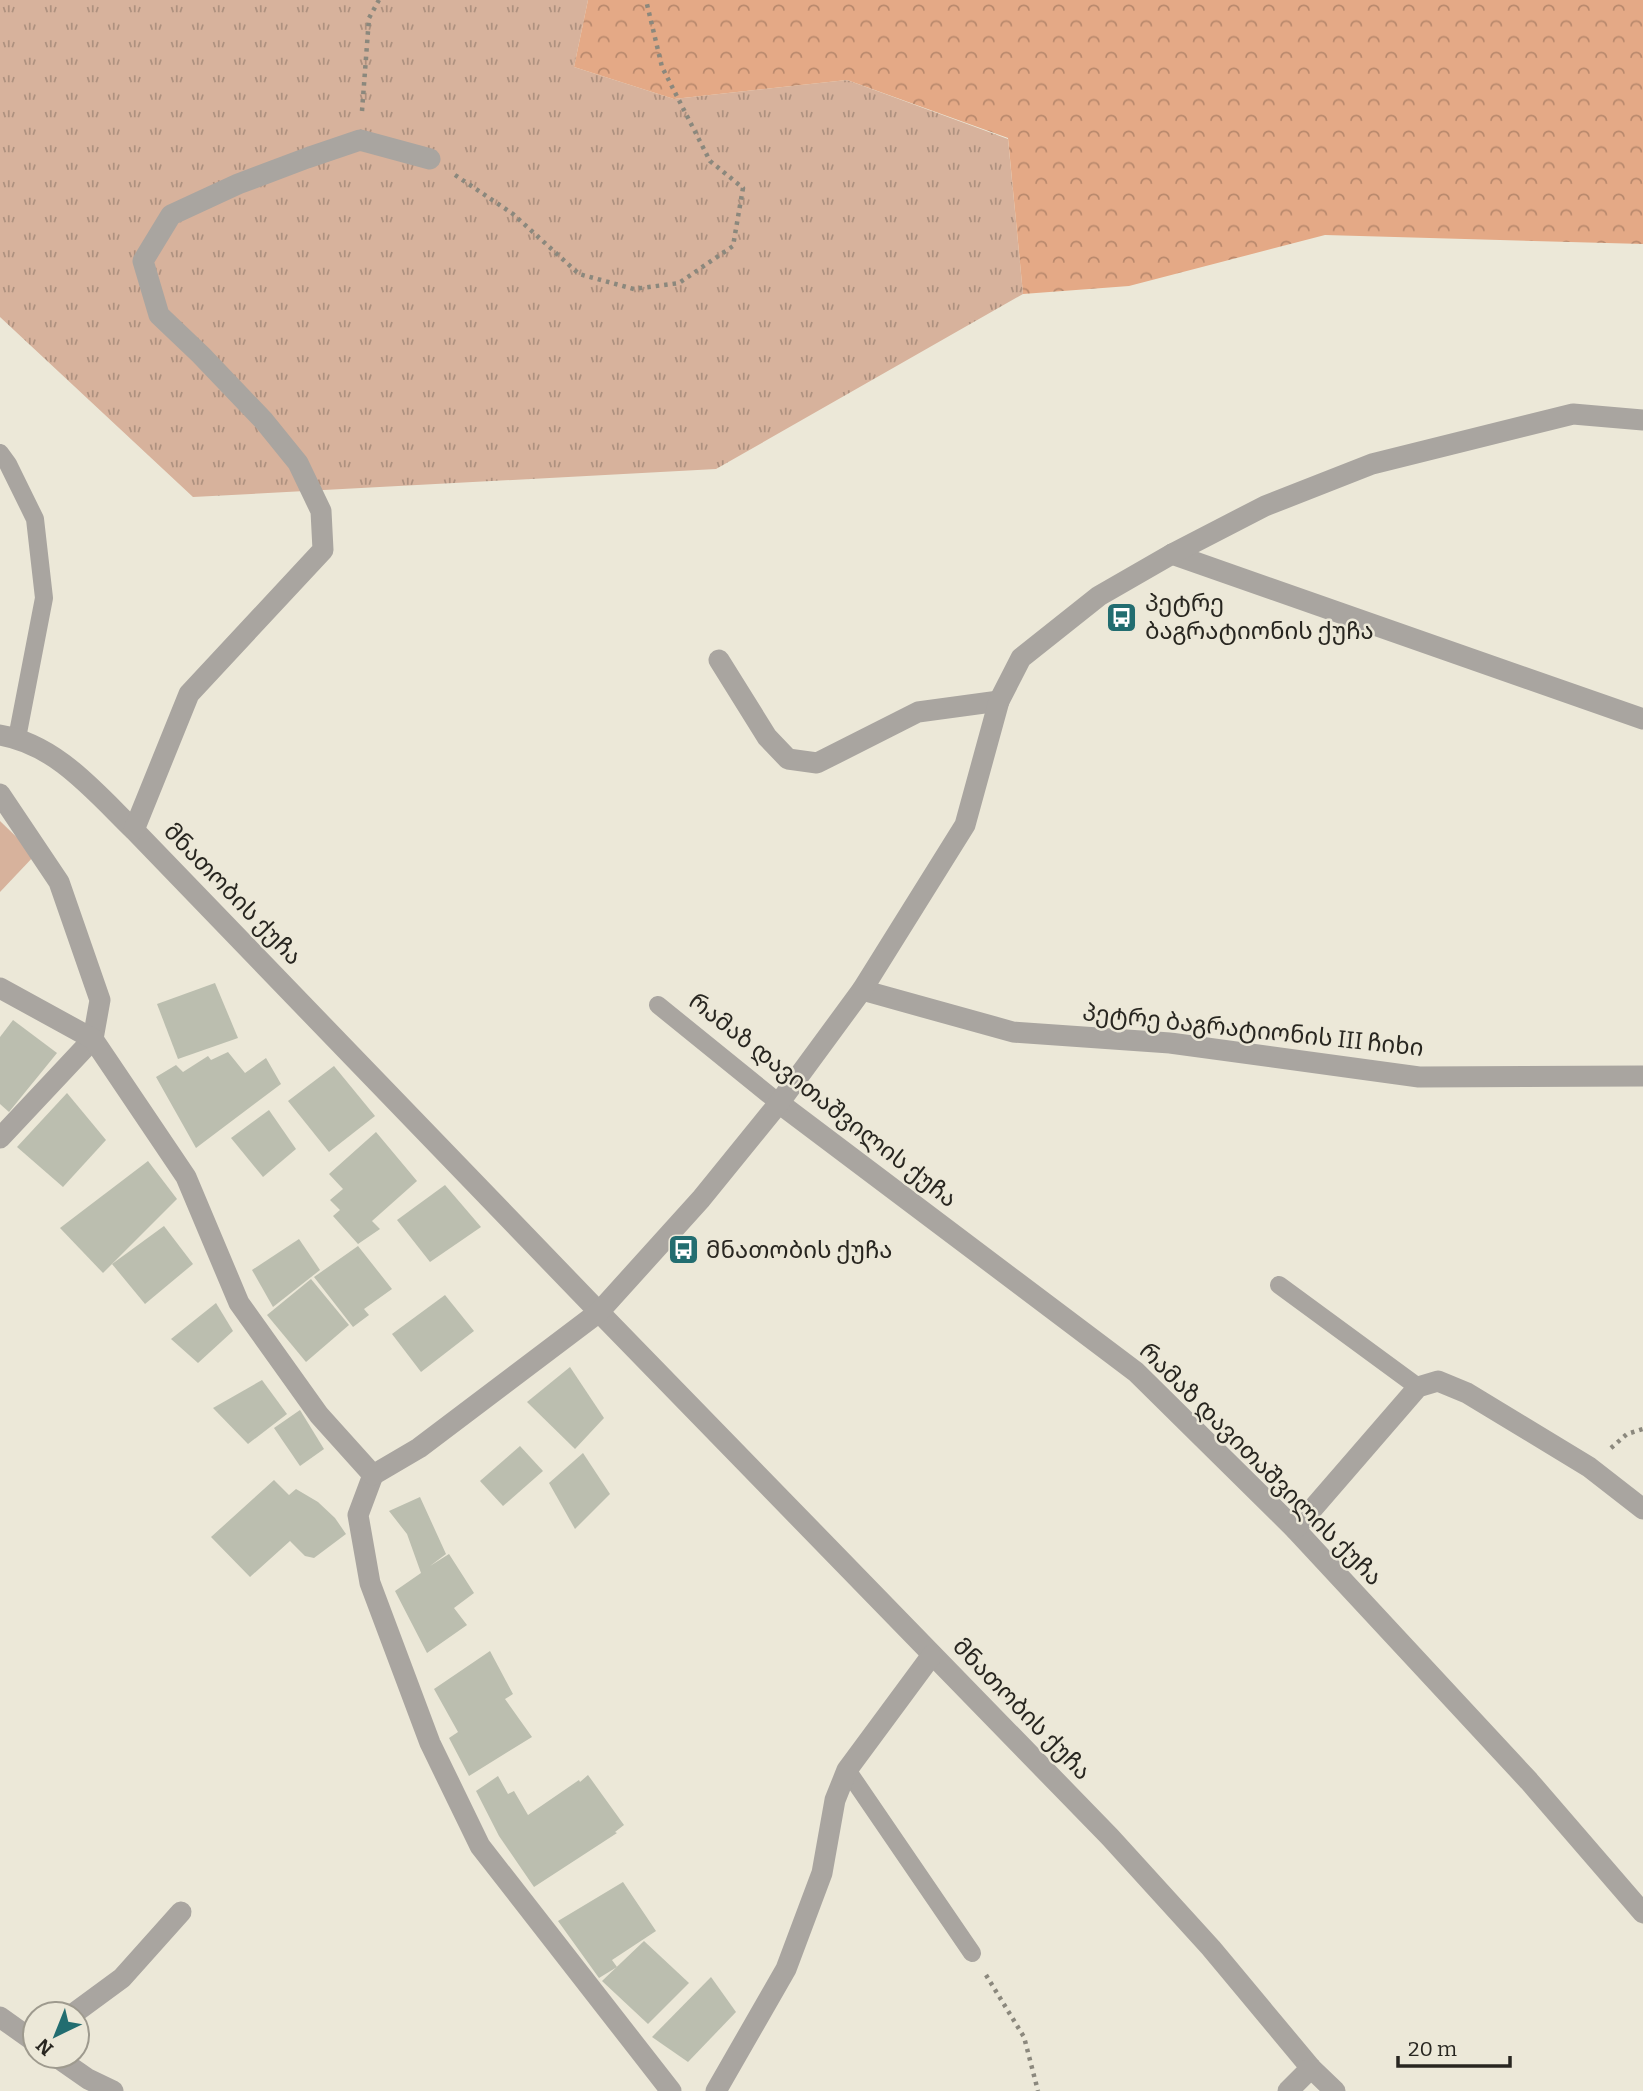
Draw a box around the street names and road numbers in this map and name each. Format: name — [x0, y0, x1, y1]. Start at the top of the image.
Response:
street label: მნათობის ქუჩა — [158, 817, 308, 971]
street label: რამაზ დავითაშვილის ქუჩა — [684, 987, 962, 1213]
street label: პეტრე ბაგრატიონის III ჩიხი — [1081, 998, 1425, 1062]
street label: რამაზ დავითაშვილის ქუჩა — [1134, 1337, 1388, 1591]
street label: მნათობის ქუჩა — [947, 1632, 1097, 1786]

